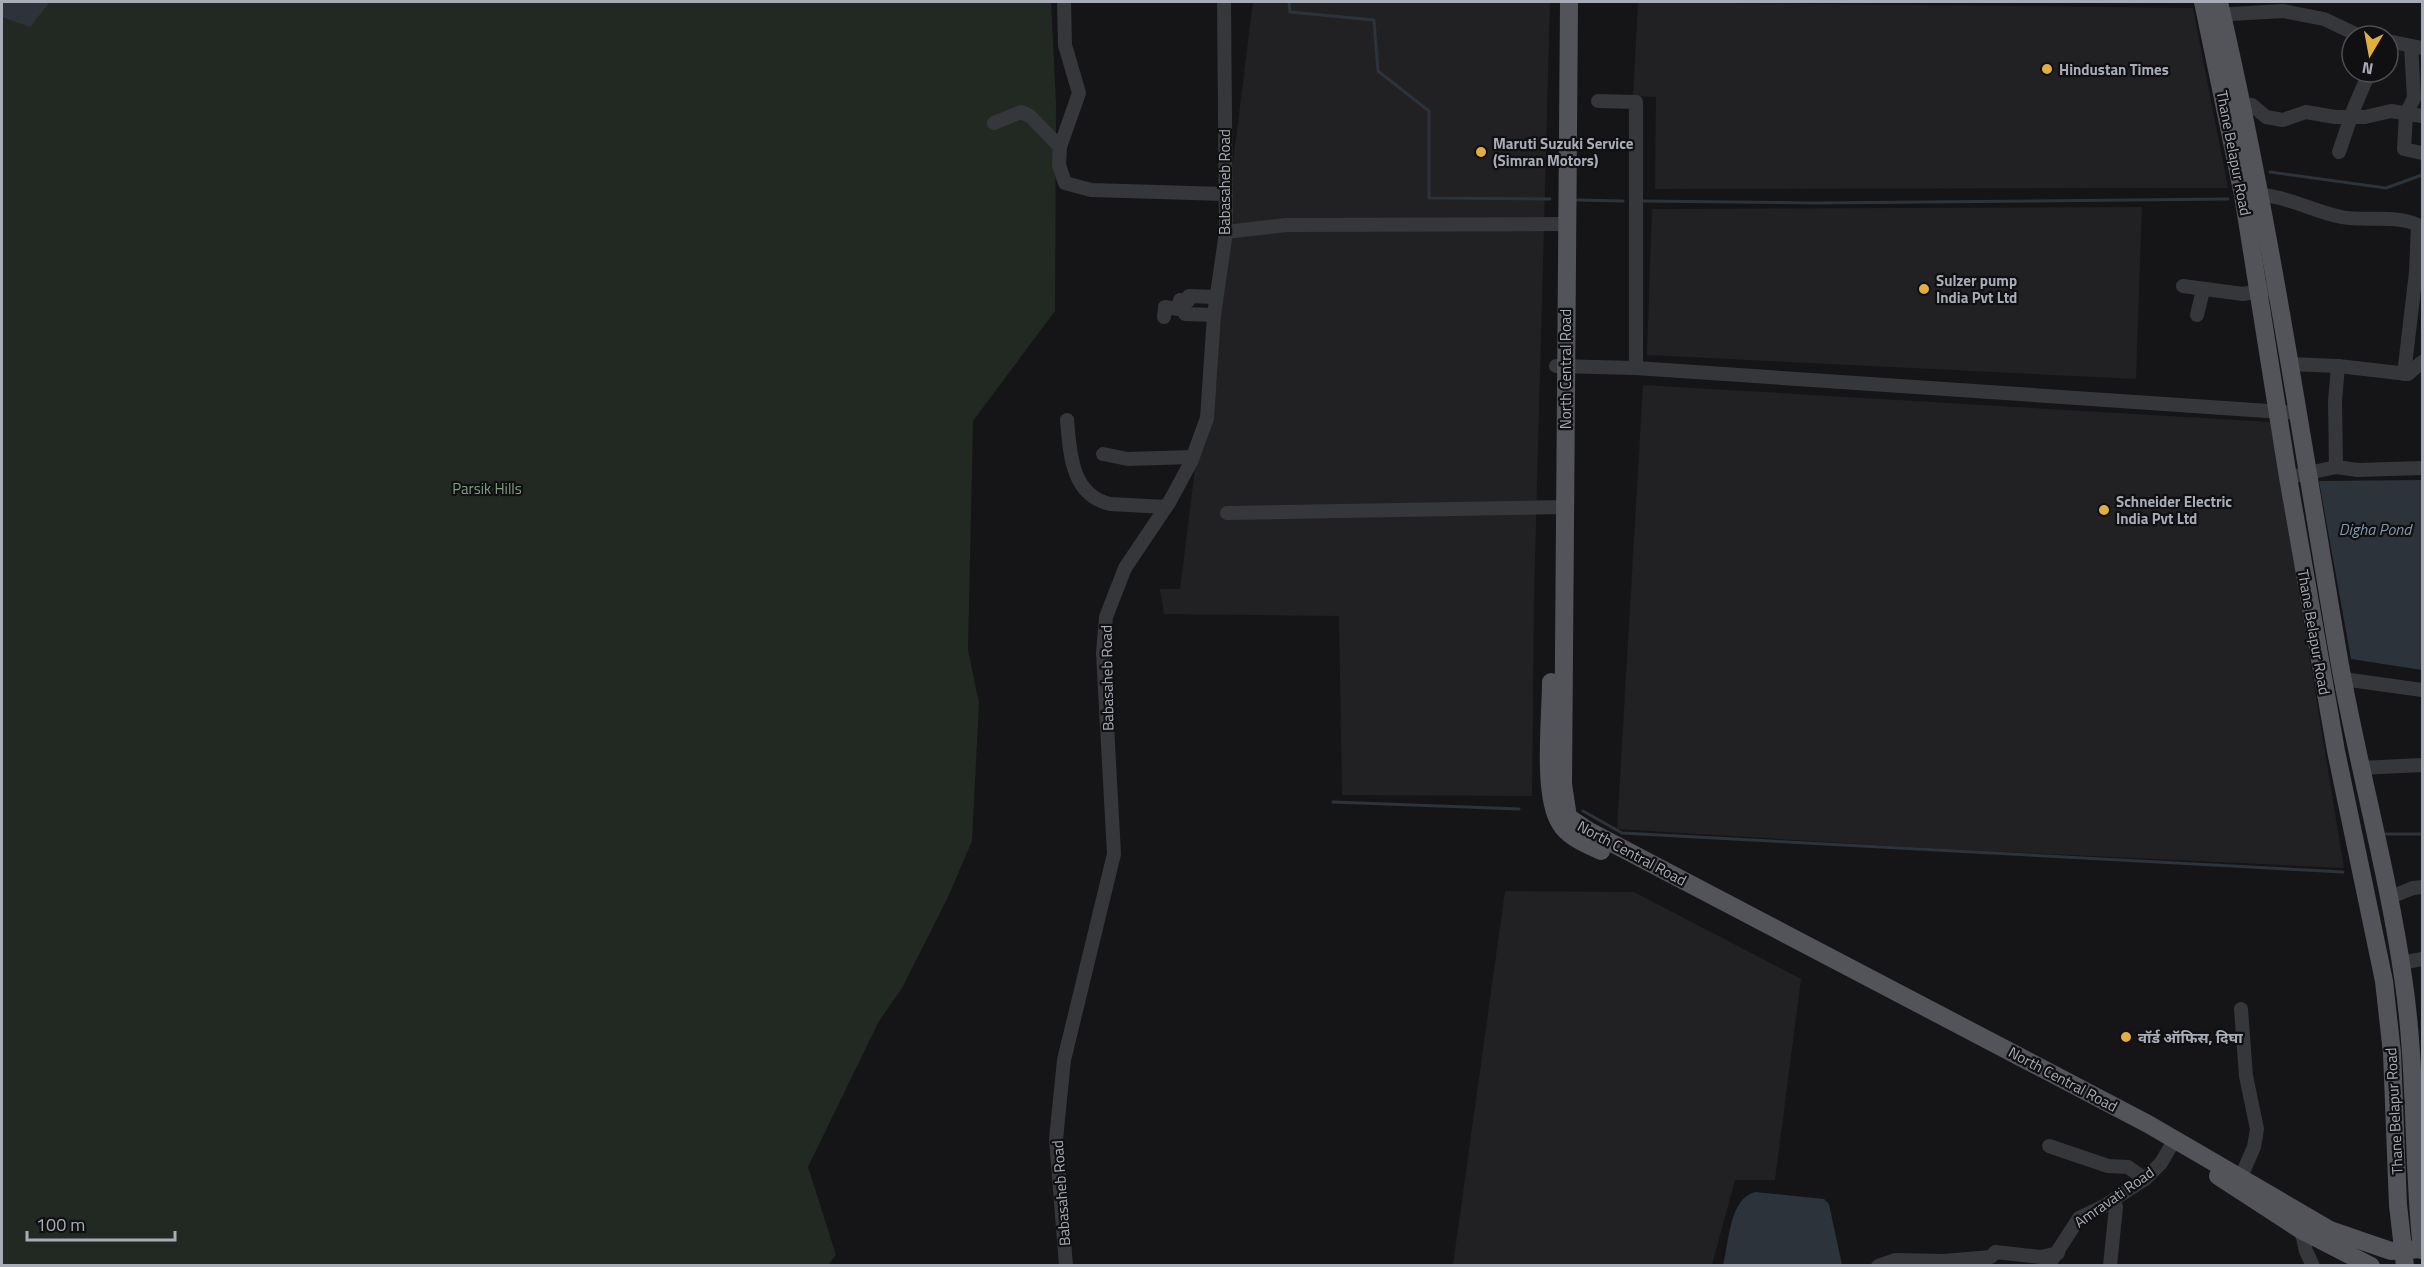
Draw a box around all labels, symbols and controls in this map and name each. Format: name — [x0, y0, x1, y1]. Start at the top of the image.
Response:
north arrow — [2340, 24, 2400, 84]
text: N — [2360, 56, 2375, 82]
place label: Hindustan Times — [2059, 58, 2169, 81]
marker: Hindustan Times — [2040, 62, 2054, 76]
street label: Thane Belapur Road — [2211, 88, 2257, 218]
street label: Babasaheb Road — [1213, 129, 1236, 235]
place label: Maruti Suzuki Service (Simran Motors) — [1493, 132, 1634, 172]
marker: Maruti Suzuki Service (Simran Motors) — [1474, 145, 1488, 159]
place label: Sulzer pump India Pvt Ltd — [1936, 269, 2017, 309]
marker: Sulzer pump India Pvt Ltd — [1917, 282, 1931, 296]
street label: North Central Road — [1554, 309, 1577, 429]
park label: Parsik Hills — [452, 477, 522, 500]
place label: Schneider Electric India Pvt Ltd — [2116, 490, 2232, 530]
marker: Schneider Electric India Pvt Ltd — [2097, 503, 2111, 517]
water label: Digha Pond — [2339, 517, 2413, 541]
street label: Thane Belapur Road — [2292, 567, 2336, 697]
street label: Babasaheb Road — [1095, 625, 1119, 731]
street label: North Central Road — [1573, 815, 1691, 891]
place label: वॉर्ड ऑफिस, दिघा — [2138, 1026, 2243, 1049]
marker: वॉर्ड ऑफिस, दिघा — [2119, 1030, 2133, 1044]
street label: North Central Road — [2004, 1041, 2122, 1117]
street label: Thane Belapur Road — [2379, 1047, 2409, 1175]
street label: Babasaheb Road — [1046, 1139, 1076, 1247]
street label: Amravati Road — [2069, 1161, 2159, 1233]
scale bar — [27, 1204, 176, 1242]
text: 100 m — [36, 1211, 85, 1238]

